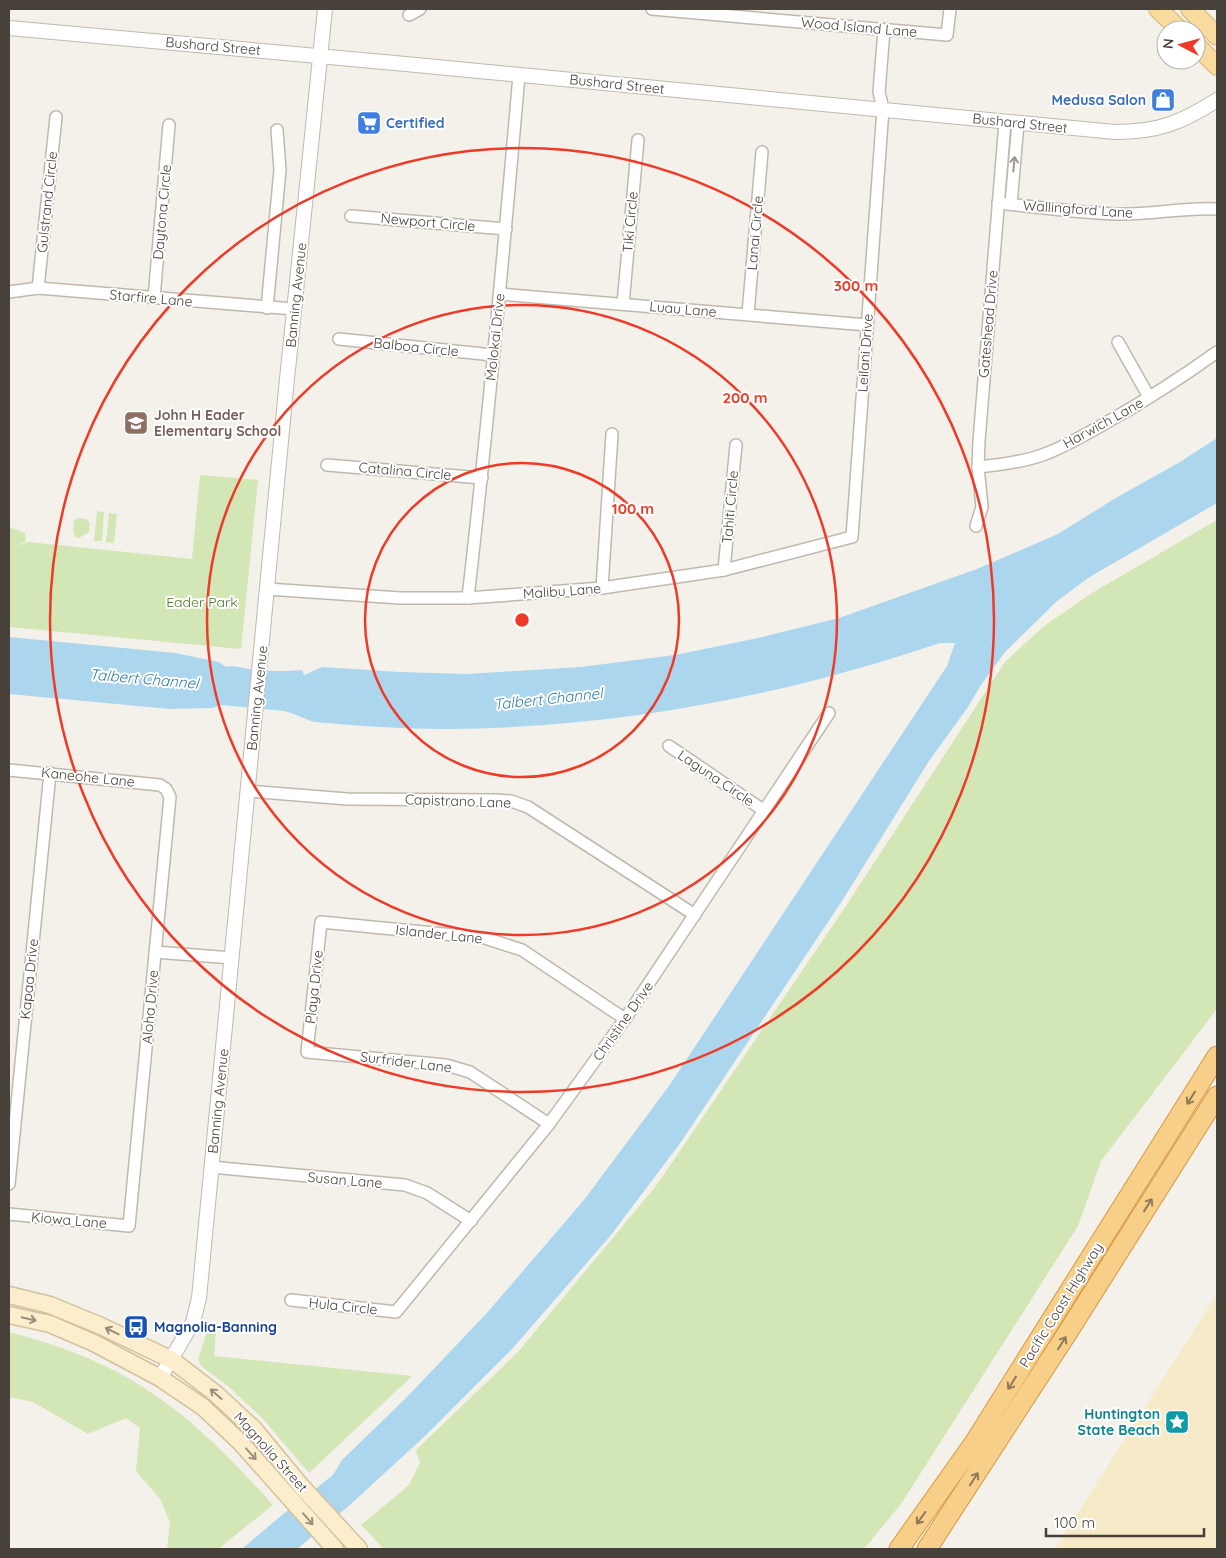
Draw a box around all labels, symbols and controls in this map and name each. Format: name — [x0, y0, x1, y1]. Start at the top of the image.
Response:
street label: Wood Island Lane — [800, 13, 918, 41]
north arrow — [1156, 20, 1206, 70]
street label: Bushard Street — [165, 33, 262, 59]
text: N — [1159, 38, 1178, 50]
street label: Bushard Street — [568, 70, 666, 98]
shop icon: Medusa Salon — [1150, 87, 1176, 113]
place label: Medusa Salon — [1052, 91, 1146, 109]
street label: Bushard Street — [971, 109, 1069, 137]
supermarket icon: Certified — [356, 110, 382, 136]
place label: Certified — [386, 114, 445, 132]
street label: Gulstrand Circle — [33, 150, 61, 254]
one-way arrow — [1010, 156, 1019, 172]
street label: Daytona Circle — [149, 164, 175, 260]
street label: Tiki Circle — [618, 191, 642, 253]
street label: Lanai Circle — [743, 195, 767, 271]
street label: Wallingford Lane — [1022, 196, 1134, 222]
street label: Newport Circle — [380, 209, 476, 235]
street label: Banning Avenue — [282, 242, 310, 348]
street label: Gateshead Drive — [974, 269, 1002, 379]
text: 300 m — [834, 276, 878, 295]
street label: Starfire Lane — [109, 285, 193, 311]
street label: Molokai Drive — [481, 292, 509, 382]
street label: Luau Lane — [649, 297, 717, 321]
street label: Leilani Drive — [853, 313, 877, 393]
street label: Balboa Circle — [373, 334, 460, 360]
text: 200 m — [723, 388, 768, 407]
street label: Harwich Lane — [1060, 393, 1146, 452]
place label: John H Eader Elementary School — [154, 406, 281, 440]
school or university icon: John H Eader Elementary School — [123, 410, 149, 436]
street label: Catalina Circle — [358, 458, 452, 484]
street label: Tahiti Circle — [718, 470, 742, 544]
text: 100 m — [612, 499, 654, 518]
street label: Malibu Lane — [522, 579, 602, 603]
park label: Eader Park — [166, 593, 238, 611]
centre of rings — [513, 611, 531, 629]
street label: Banning Avenue — [243, 645, 271, 751]
water label: Talbert Channel — [89, 664, 201, 693]
water label: Talbert Channel — [493, 683, 605, 714]
street label: Laguna Circle — [674, 746, 758, 810]
street label: Kaneohe Lane — [40, 763, 136, 791]
street label: Capistrano Lane — [404, 790, 512, 812]
street label: Islander Lane — [395, 920, 483, 948]
street label: Kapaa Drive — [16, 938, 42, 1020]
street label: Playa Drive — [301, 949, 327, 1025]
street label: Aloha Drive — [138, 969, 162, 1045]
street label: Christine Drive — [589, 978, 657, 1064]
street label: Surfrider Lane — [359, 1047, 453, 1077]
street label: Banning Avenue — [204, 1048, 232, 1154]
one-way arrow — [1186, 1090, 1196, 1104]
street label: Susan Lane — [307, 1168, 383, 1192]
one-way arrow — [1144, 1199, 1154, 1213]
street label: Kiowa Lane — [30, 1208, 108, 1232]
street label: Pacific Coast Highway — [1015, 1239, 1107, 1371]
street label: Hula Circle — [308, 1293, 378, 1319]
bus stop icon: Magnolia-Banning — [123, 1314, 149, 1340]
one-way arrow — [21, 1315, 37, 1324]
place label: Magnolia-Banning — [154, 1318, 277, 1336]
one-way arrow — [105, 1326, 120, 1335]
one-way arrow — [1057, 1336, 1067, 1350]
one-way arrow — [1006, 1376, 1016, 1390]
one-way arrow — [210, 1388, 223, 1400]
place label: Huntington State Beach — [1078, 1405, 1160, 1439]
street label: Magnolia Street — [230, 1408, 312, 1496]
place icon: Huntington State Beach — [1164, 1409, 1190, 1435]
one-way arrow — [245, 1447, 257, 1460]
one-way arrow — [969, 1473, 979, 1487]
scale bar — [1046, 1506, 1204, 1538]
one-way arrow — [916, 1511, 927, 1524]
one-way arrow — [303, 1513, 314, 1526]
text: 100 m — [1054, 1513, 1095, 1532]

